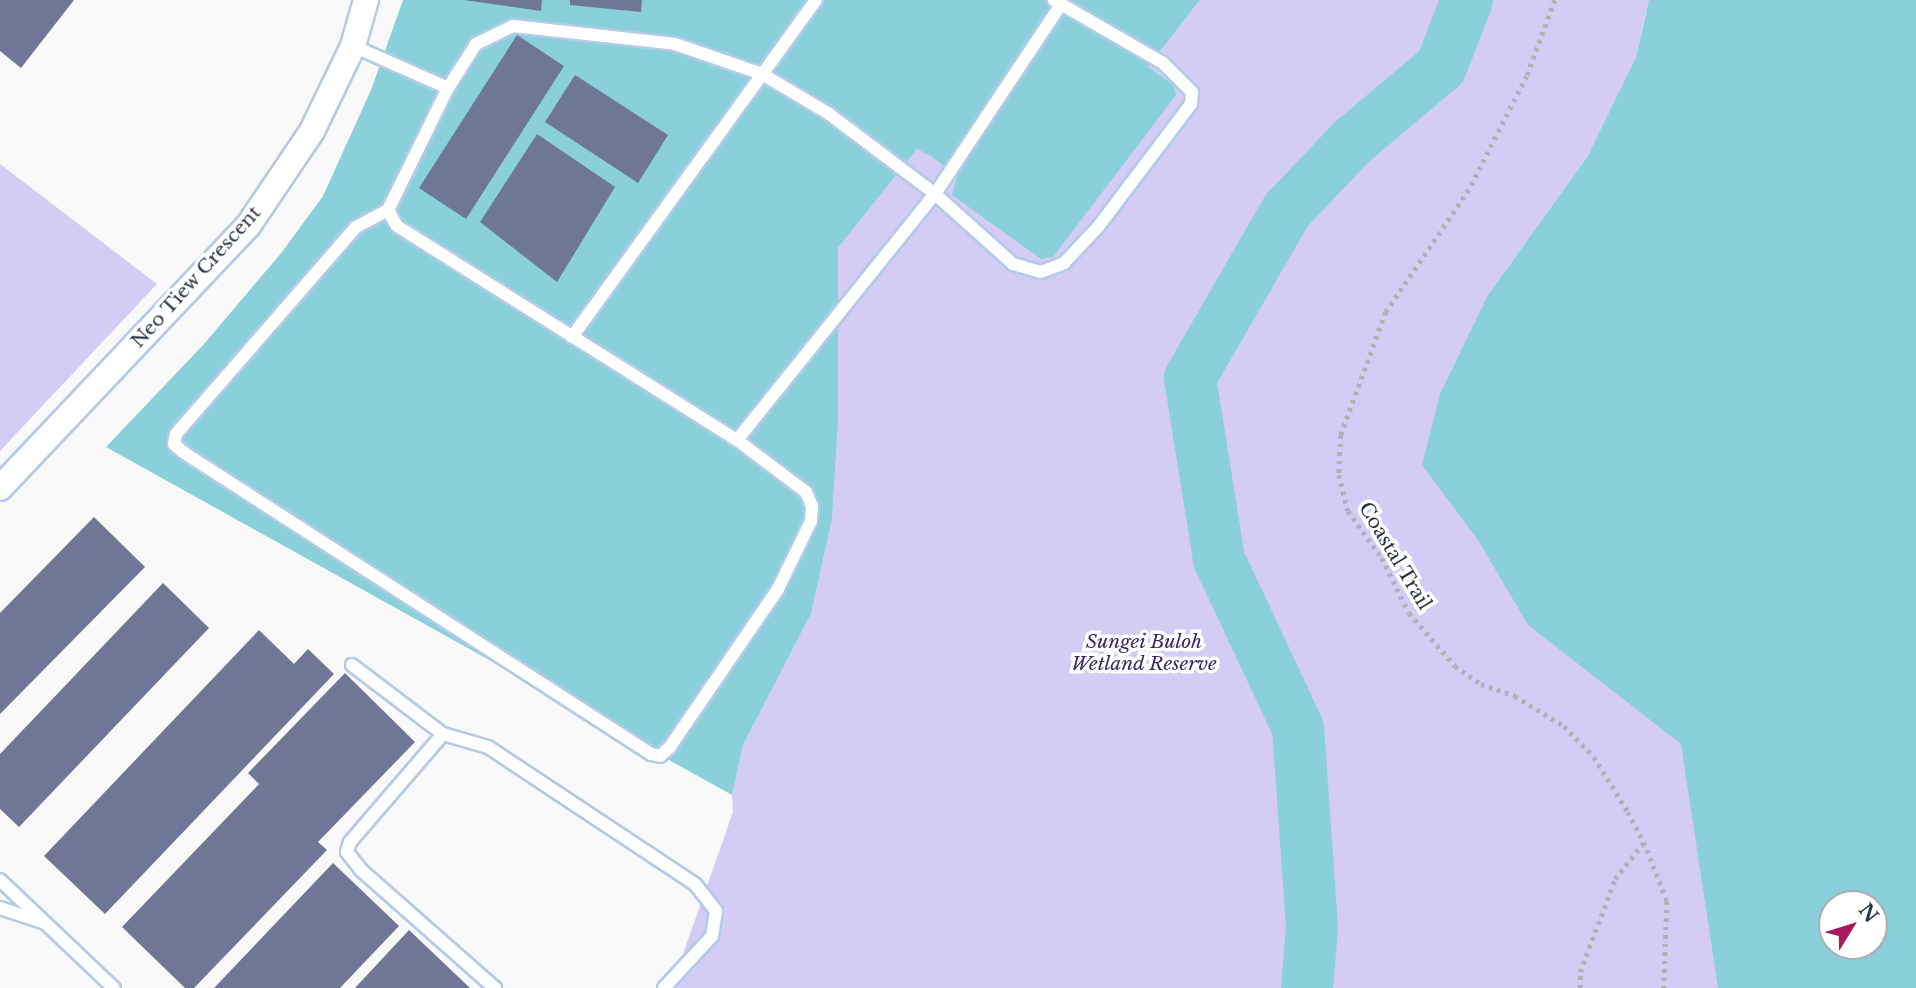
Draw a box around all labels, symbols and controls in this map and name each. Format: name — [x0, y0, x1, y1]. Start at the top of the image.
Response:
street label: Neo Tiew Crescent — [126, 201, 266, 353]
street label: Coastal Trail — [1354, 498, 1436, 614]
park label: Sungei Buloh Wetland Reserve — [1071, 631, 1217, 675]
north arrow — [1818, 890, 1888, 960]
text: N — [1854, 899, 1883, 927]

